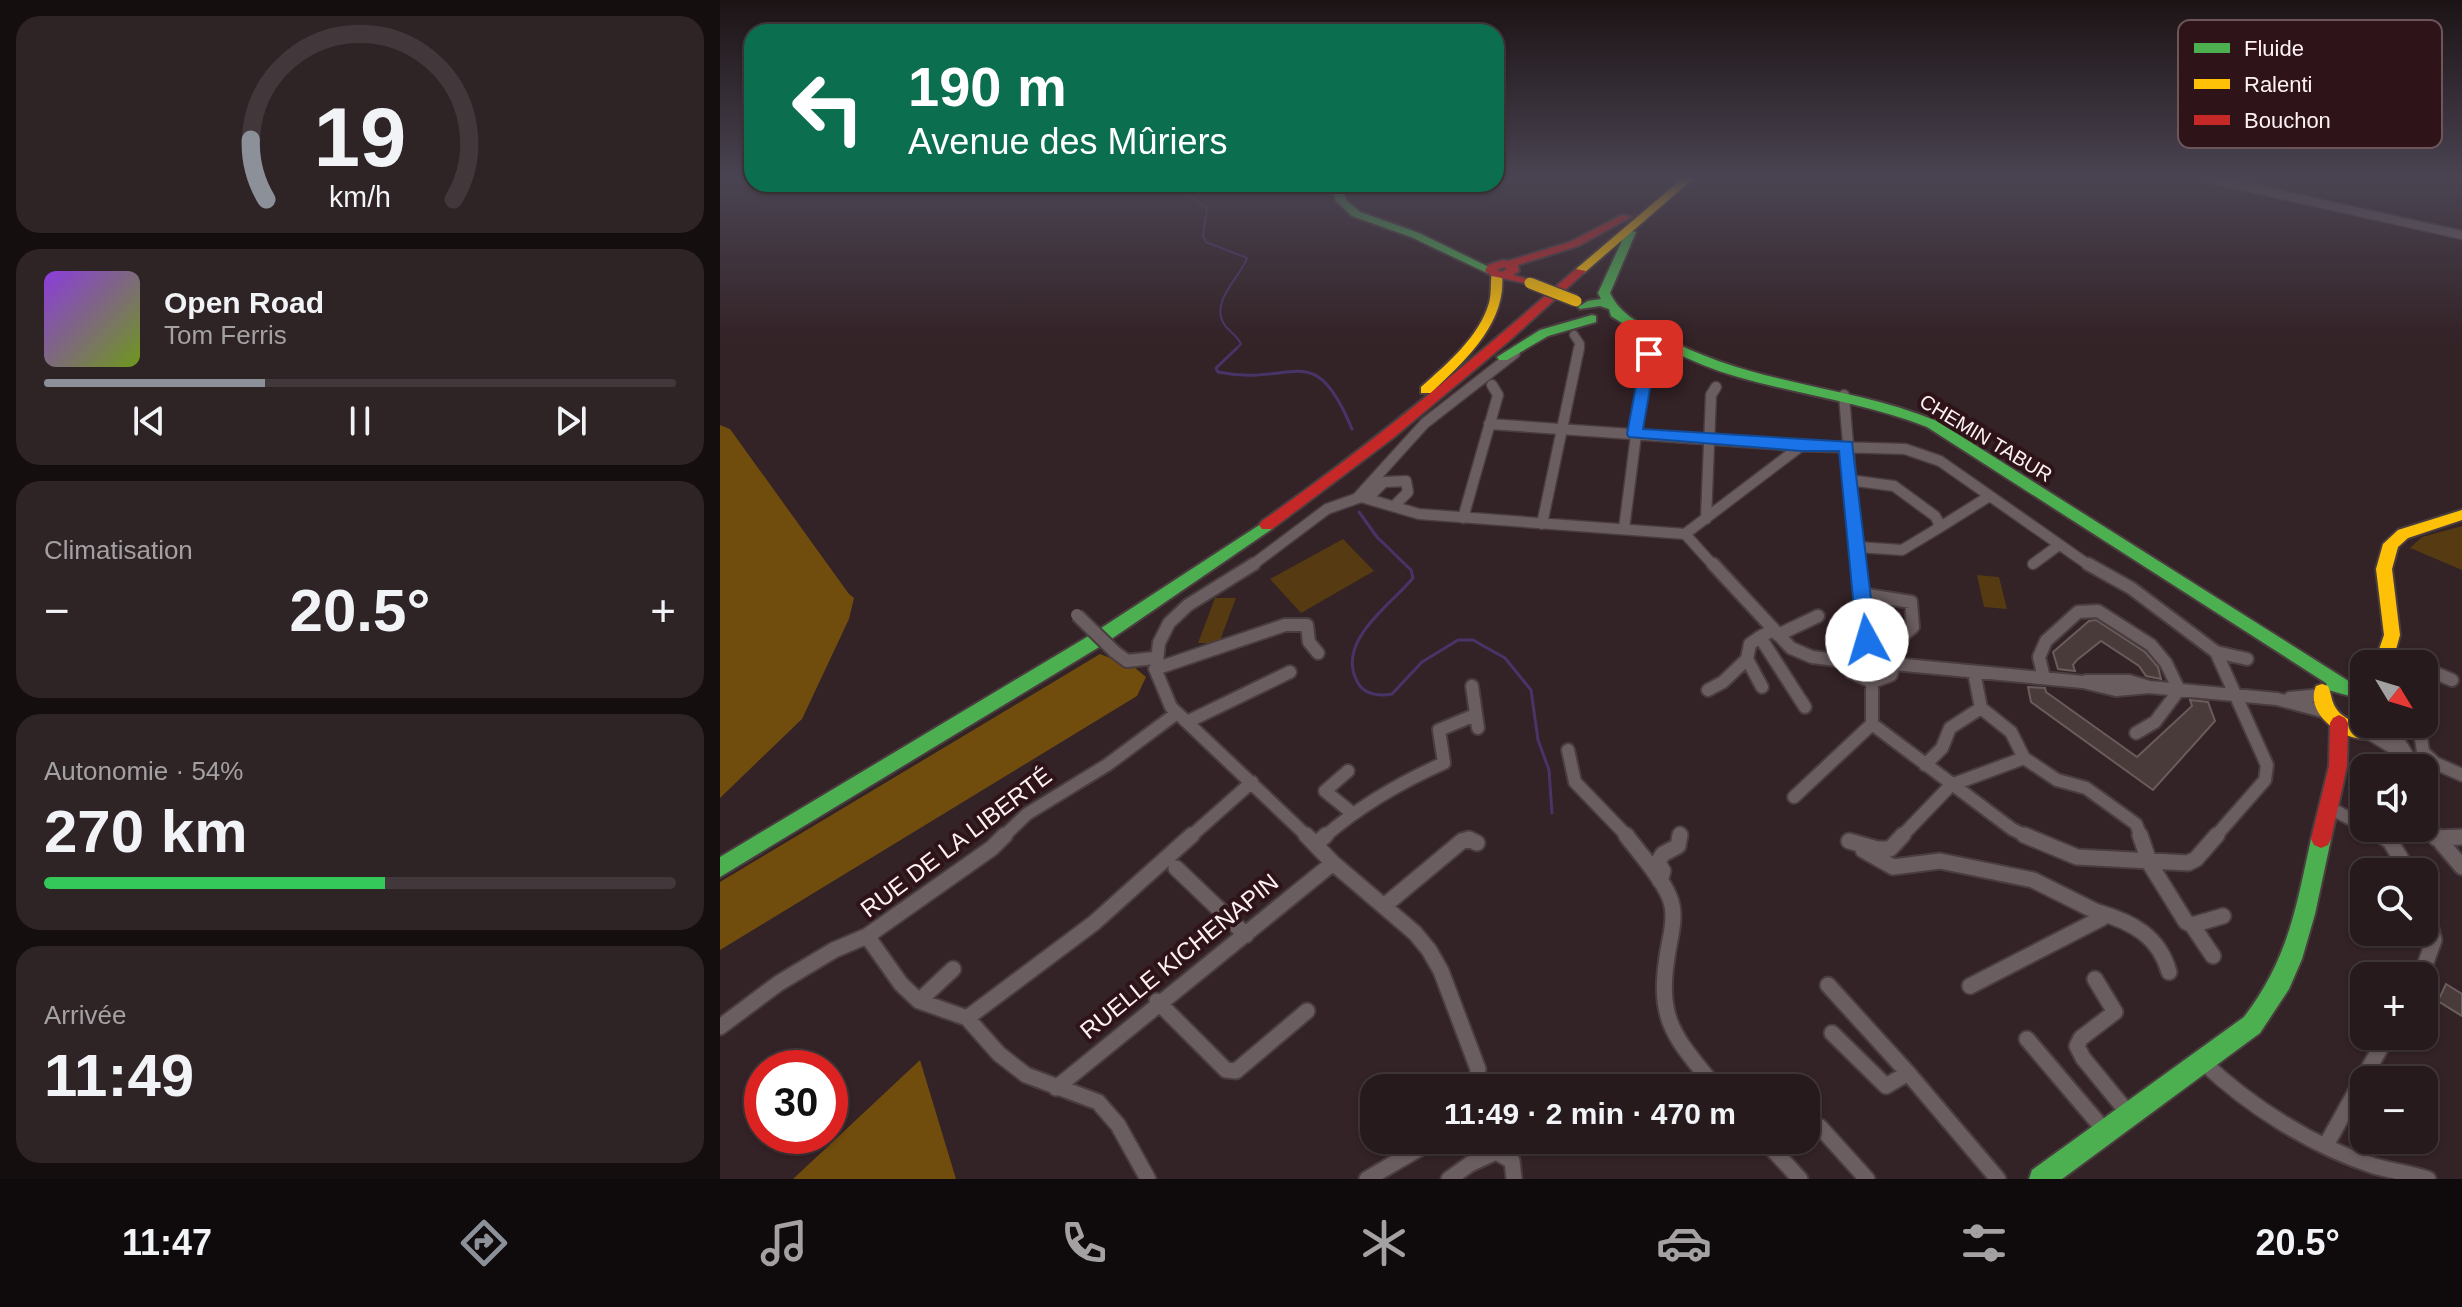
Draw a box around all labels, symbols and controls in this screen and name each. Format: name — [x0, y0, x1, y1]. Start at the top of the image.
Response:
legend — [2178, 20, 2442, 148]
text: Fluide — [2244, 36, 2304, 61]
text: 190 m — [908, 55, 1067, 118]
icon: left — [776, 56, 880, 160]
text: Ralenti — [2244, 72, 2312, 97]
text: 19 — [314, 91, 406, 184]
text: Bouchon — [2244, 108, 2331, 133]
text: Avenue des Mûriers — [908, 121, 1228, 162]
text: km/h — [329, 181, 391, 213]
text: Open Road — [164, 286, 324, 319]
text: Tom Ferris — [164, 320, 287, 350]
pin — [1615, 320, 1683, 388]
icon: arrive — [1627, 332, 1671, 376]
street label: CHEMIN TABUR — [1916, 390, 2056, 486]
icon: previous — [127, 399, 171, 443]
icon: pause — [338, 399, 382, 443]
icon: next — [549, 399, 593, 443]
text: Climatisation — [44, 535, 193, 565]
text: 20.5° — [290, 577, 430, 644]
text: − — [44, 586, 70, 635]
text: + — [650, 586, 676, 635]
position arrow — [1825, 598, 1909, 682]
north arrow — [2350, 650, 2438, 738]
map controls — [2350, 650, 2438, 1154]
button: sound — [2350, 754, 2438, 842]
text: Autonomie · 54% — [44, 756, 243, 786]
street label: RUE DE LA LIBERTÉ — [855, 762, 1057, 922]
text: 270 km — [44, 798, 248, 865]
button: search — [2350, 858, 2438, 946]
street label: RUELLE KICHENAPIN — [1075, 868, 1283, 1044]
button: + — [2350, 962, 2438, 1050]
text: Arrivée — [44, 1000, 126, 1030]
text: 11:49 — [44, 1042, 194, 1109]
speed limit sign: 30 — [744, 1050, 848, 1154]
button: − — [2350, 1066, 2438, 1154]
text: 11:49 · 2 min · 470 m — [1444, 1097, 1736, 1130]
icon: directions — [456, 1215, 512, 1271]
icon: music — [756, 1215, 812, 1271]
icon: phone — [1056, 1215, 1112, 1271]
icon: climate — [1356, 1215, 1412, 1271]
icon: car — [1656, 1215, 1712, 1271]
icon: filters — [1956, 1215, 2012, 1271]
text: 11:47 — [122, 1222, 212, 1263]
text: 20.5° — [2256, 1222, 2340, 1263]

